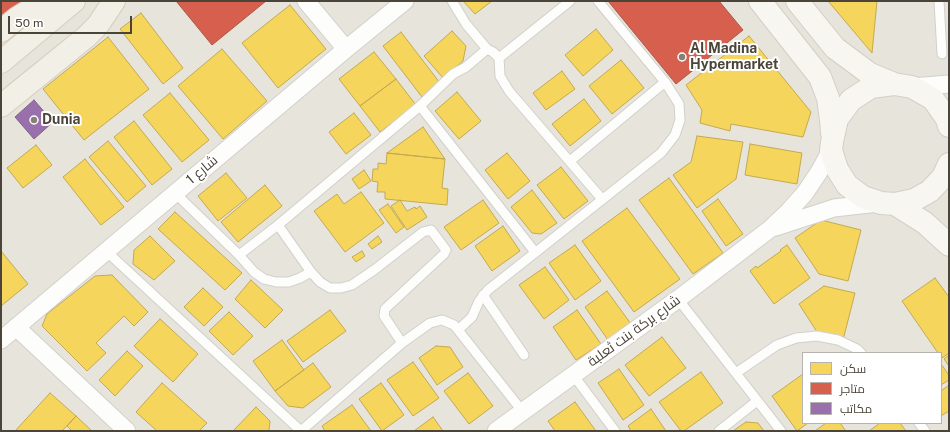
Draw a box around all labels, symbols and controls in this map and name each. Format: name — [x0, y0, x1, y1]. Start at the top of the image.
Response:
scale bar — [10, 8, 134, 34]
text: 50 m — [15, 16, 43, 30]
place label: Al Madina Hypermarket — [690, 41, 779, 74]
marker: Al Madina Hypermarket — [677, 52, 687, 62]
place label: Dunia — [42, 112, 80, 128]
marker: Dunia — [29, 115, 39, 125]
street label: شارع 1 — [183, 152, 221, 188]
street label: شارع بركة بنت ثعلبة — [584, 292, 684, 370]
legend — [802, 352, 942, 424]
text: سكن — [840, 362, 866, 376]
text: متاجر — [840, 382, 865, 396]
text: مكاتب — [840, 402, 872, 416]

